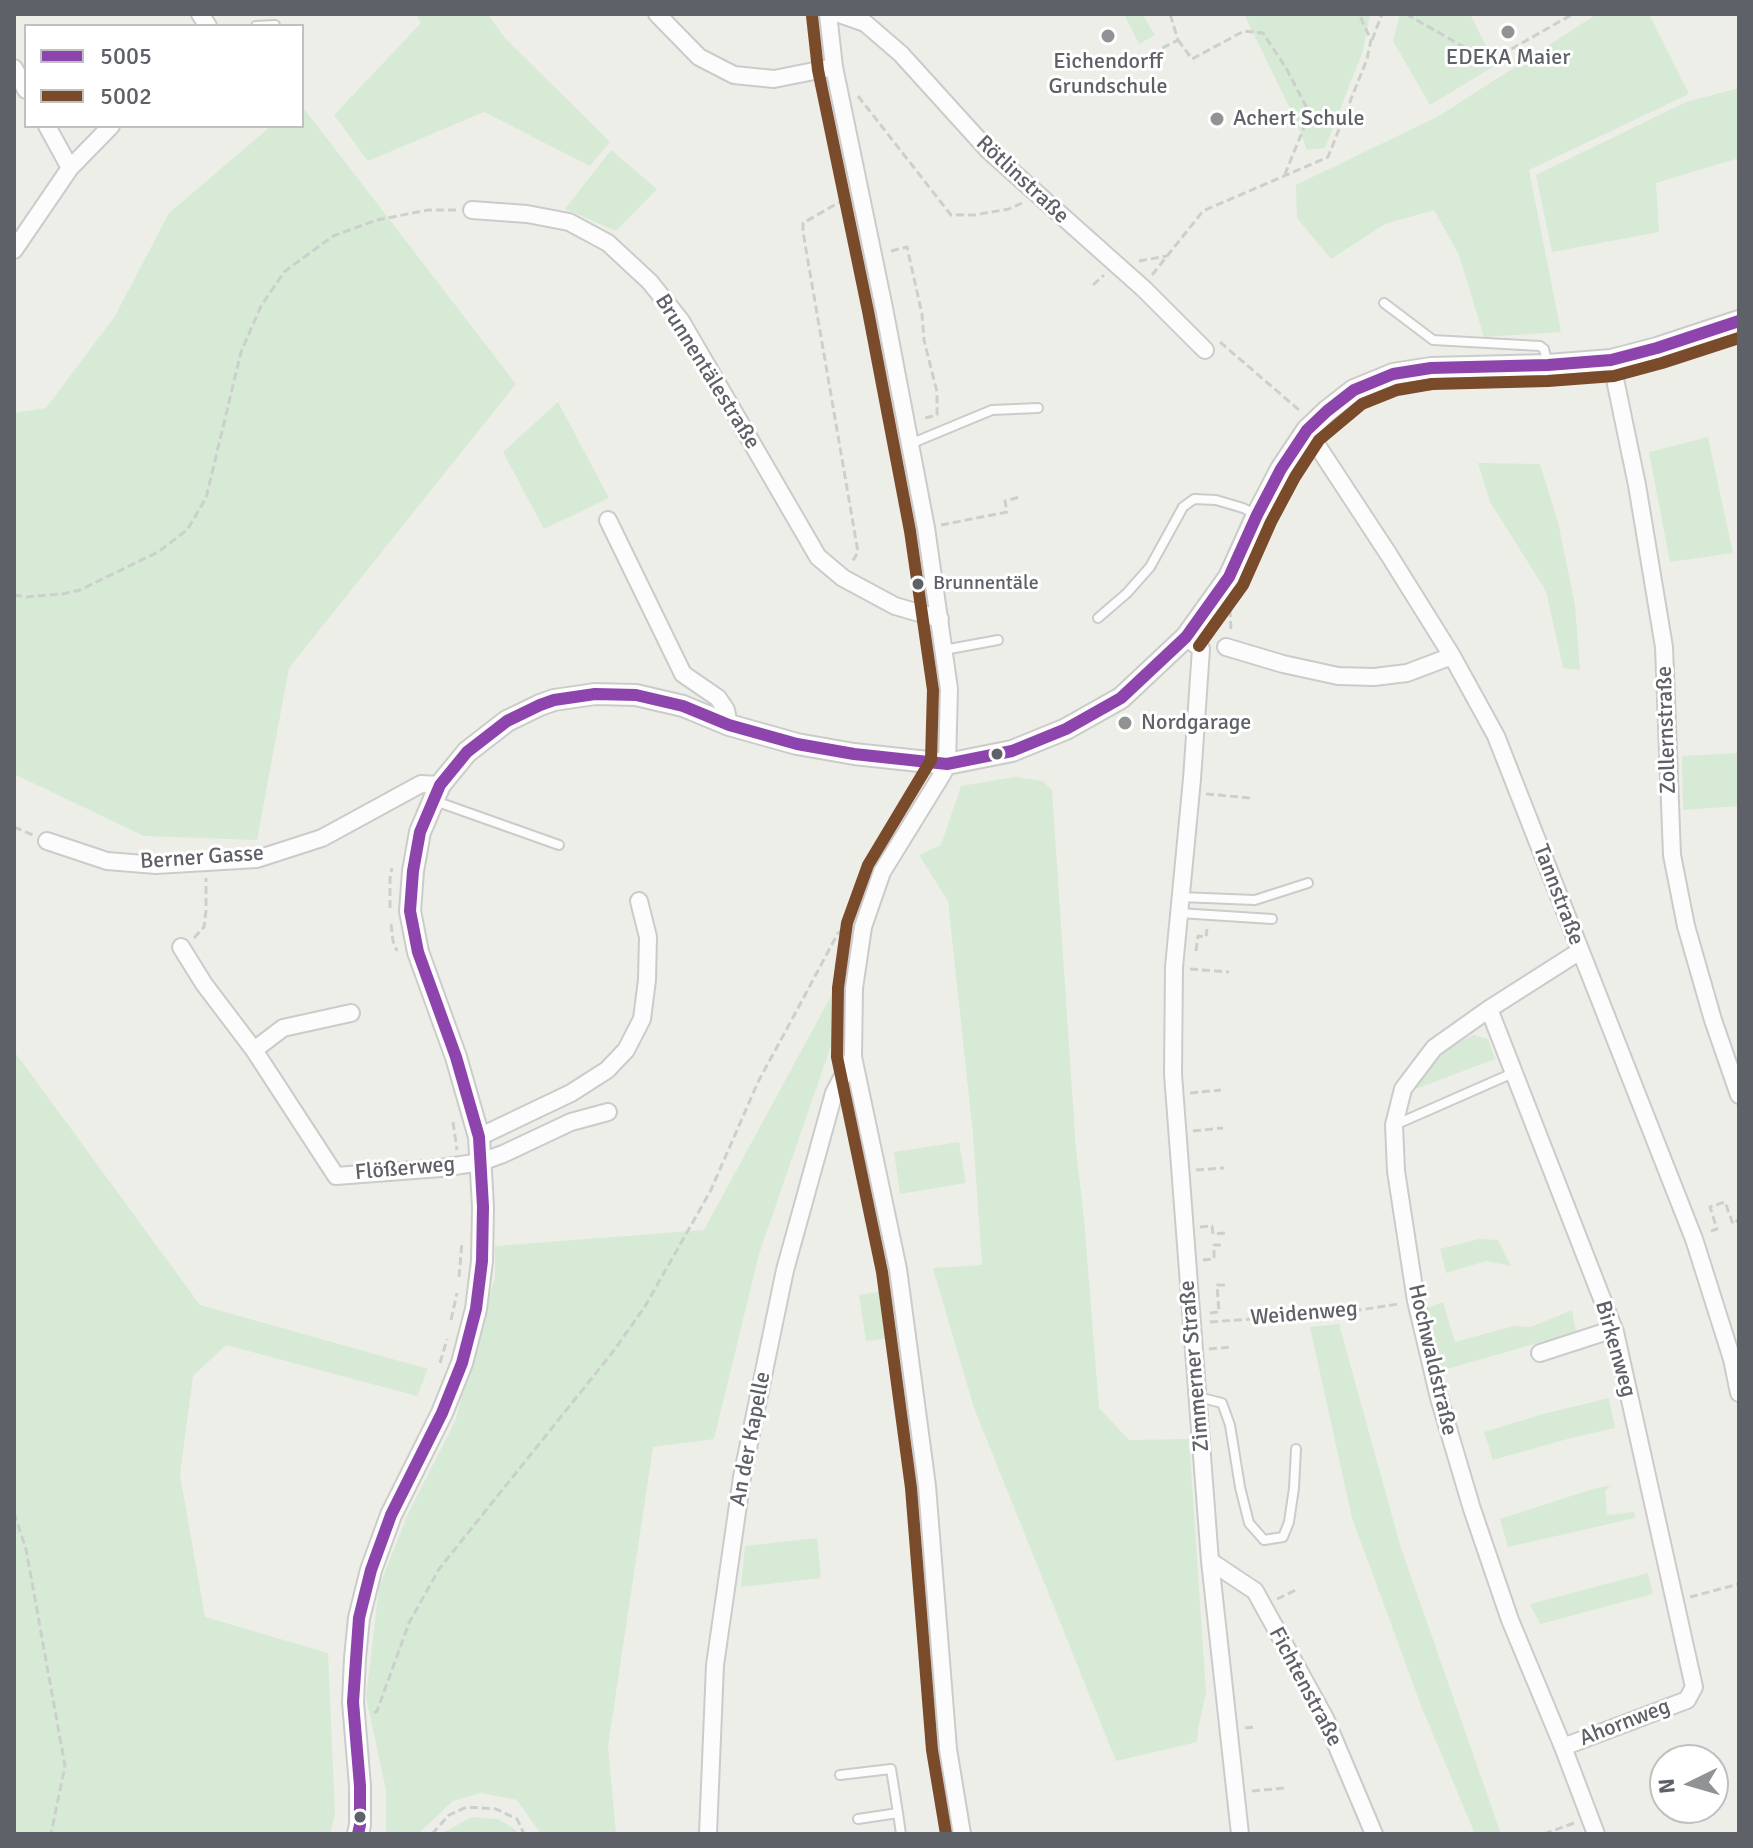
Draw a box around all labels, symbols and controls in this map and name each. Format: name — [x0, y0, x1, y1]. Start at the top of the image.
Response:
marker: EDEKA Maier — [1499, 23, 1517, 41]
legend — [24, 24, 304, 128]
marker: Eichendorff Grundschule — [1099, 27, 1117, 45]
text: 5005 — [100, 41, 152, 71]
place label: EDEKA Maier — [1446, 45, 1570, 71]
place label: Eichendorff Grundschule — [1048, 49, 1168, 100]
text: 5002 — [100, 81, 152, 111]
place label: Achert Schule — [1233, 106, 1365, 132]
marker: Achert Schule — [1208, 110, 1226, 128]
street label: Rötlinstraße — [970, 130, 1074, 230]
street label: Brunnentälestraße — [649, 290, 765, 454]
place label: Brunnentäle — [933, 572, 1039, 596]
marker: Brunnentäle — [910, 576, 926, 592]
street label: Zollernstraße — [1652, 666, 1682, 794]
place label: Nordgarage — [1141, 710, 1251, 736]
marker: Nordgarage — [1116, 714, 1134, 732]
unlabelled marker — [989, 746, 1005, 762]
street label: Berner Gasse — [139, 841, 265, 875]
street label: Tannstraße — [1527, 841, 1589, 949]
street label: Flößerweg — [354, 1151, 456, 1187]
street label: Zimmerner Straße — [1174, 1279, 1216, 1453]
street label: Hochwaldstraße — [1402, 1282, 1462, 1438]
street label: Weidenweg — [1249, 1296, 1359, 1332]
street label: Birkenweg — [1589, 1298, 1641, 1400]
street label: An der Kapelle — [725, 1370, 777, 1508]
street label: Fichtenstraße — [1262, 1623, 1348, 1751]
street label: Ahornweg — [1576, 1694, 1674, 1752]
north arrow — [1649, 1744, 1729, 1824]
text: N — [1652, 1777, 1681, 1795]
unlabelled marker — [352, 1809, 368, 1825]

